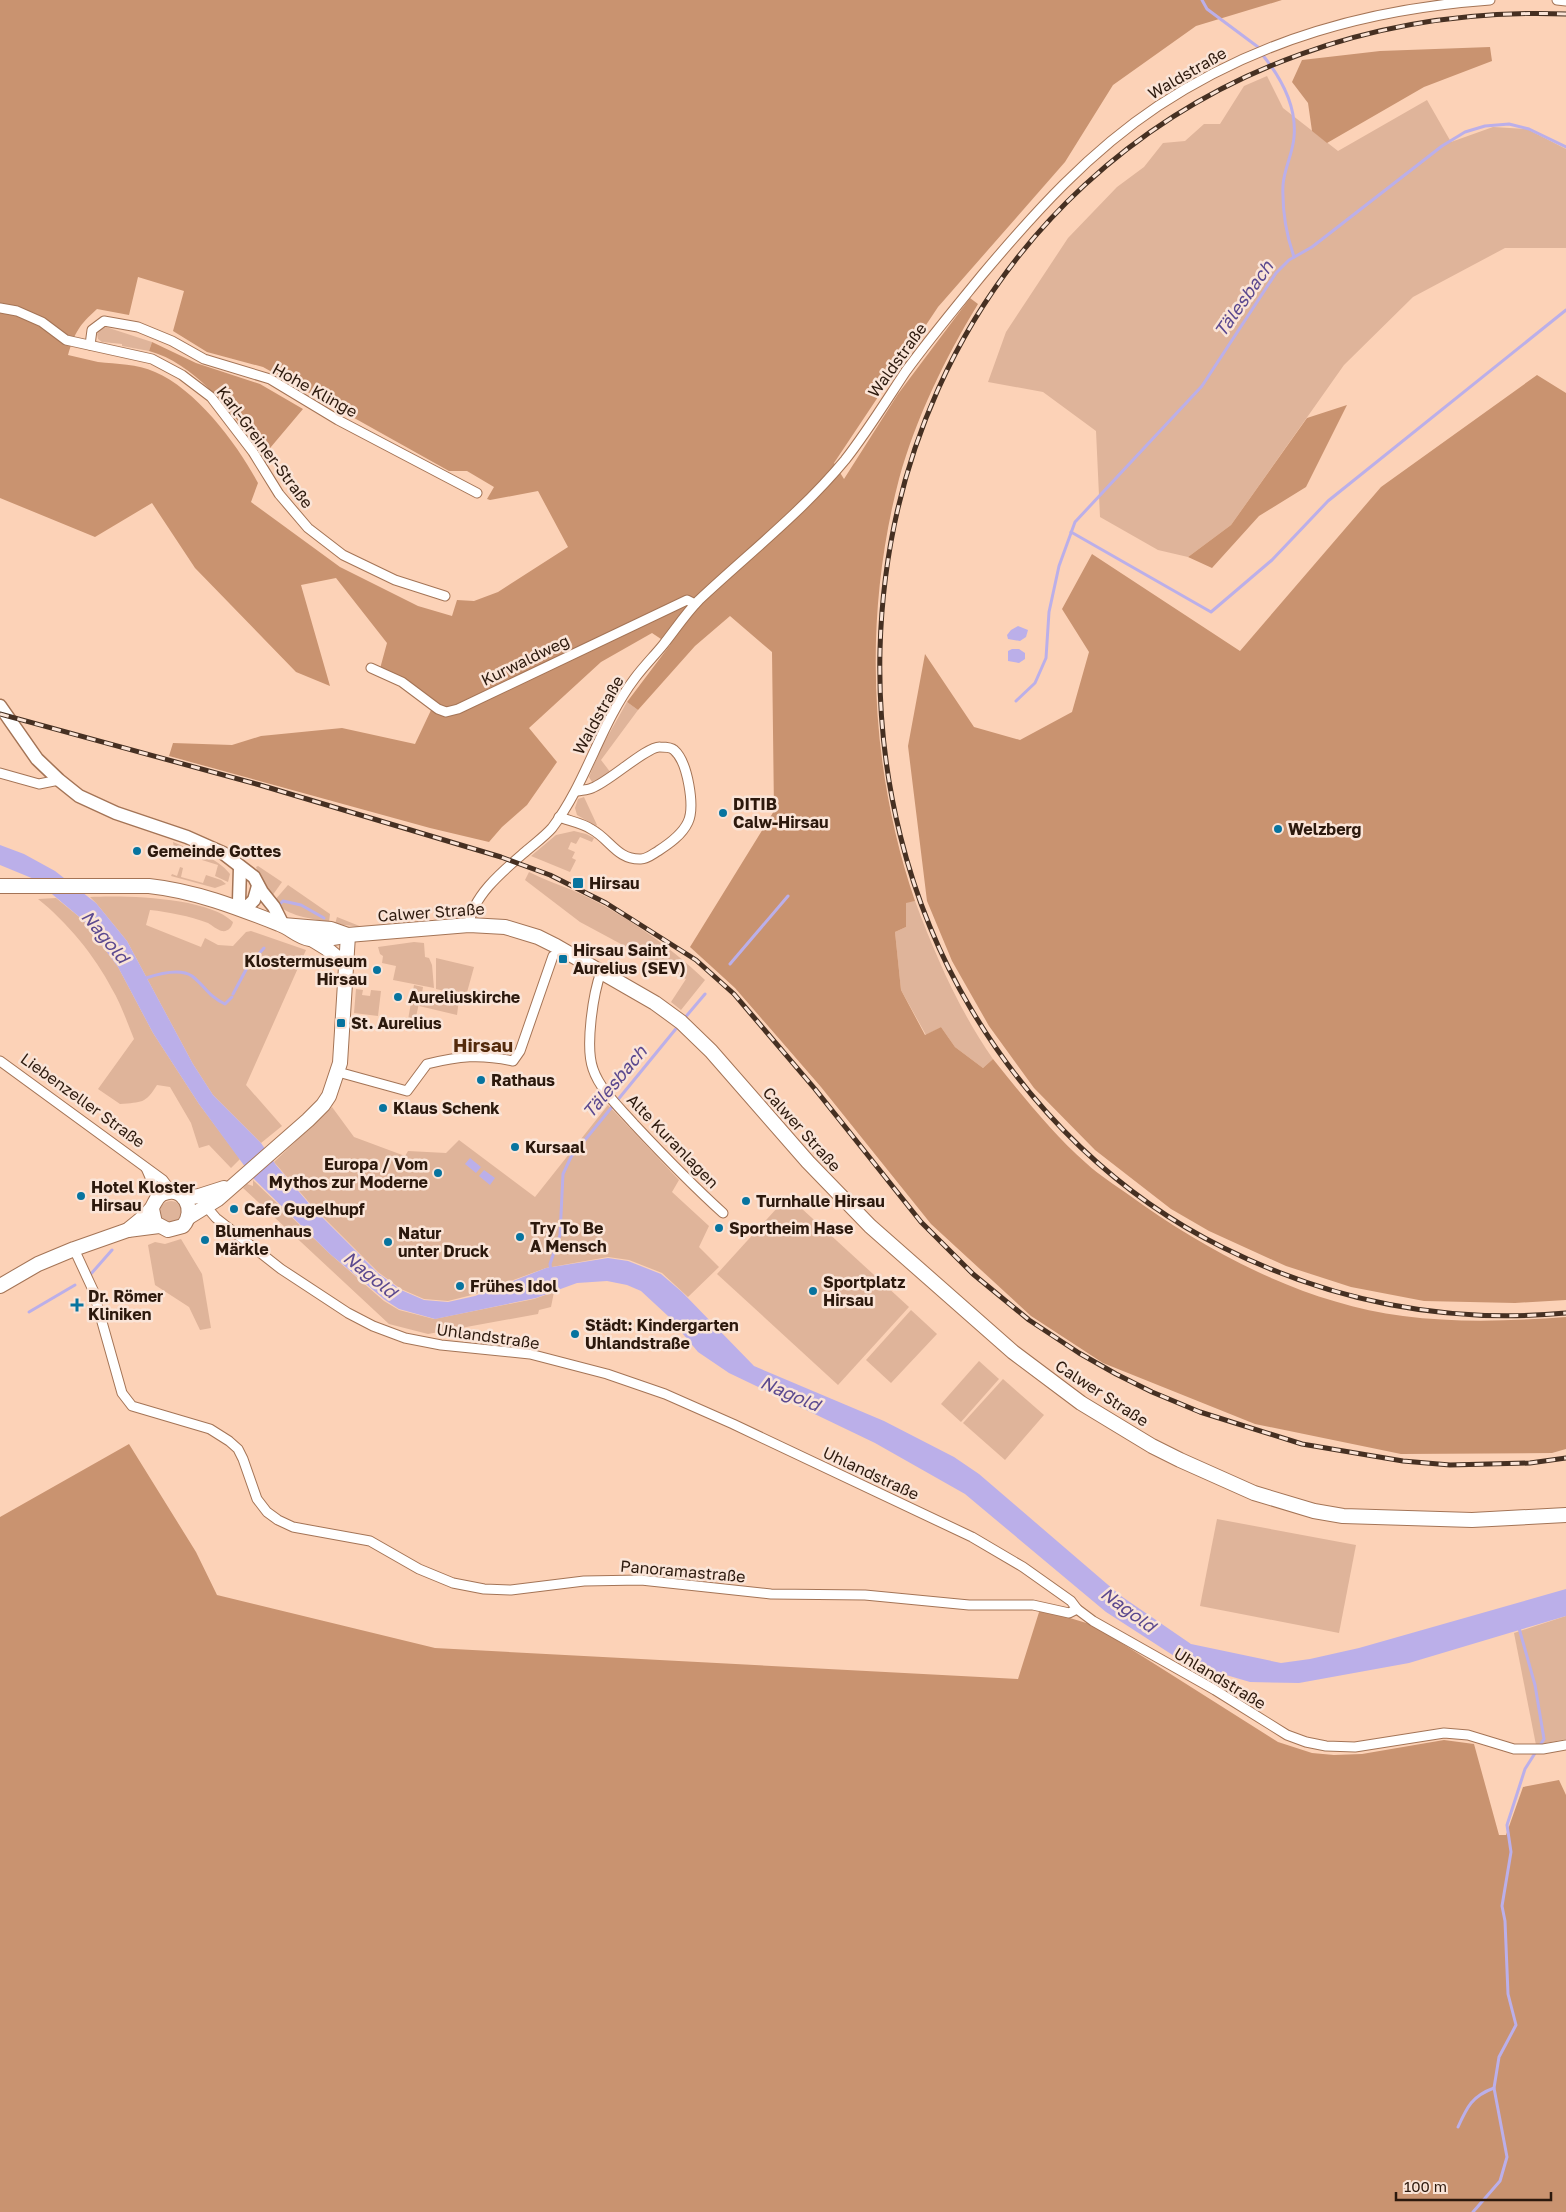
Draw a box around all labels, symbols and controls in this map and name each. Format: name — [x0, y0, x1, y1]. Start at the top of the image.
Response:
street label: Waldstraße — [1144, 43, 1230, 103]
water label: Tälesbach — [1209, 255, 1278, 341]
street label: Waldstraße — [863, 319, 931, 401]
street label: Hohe Klinge — [269, 358, 361, 422]
street label: Karl-Greiner-Straße — [212, 382, 318, 512]
street label: Kurwaldweg — [478, 630, 572, 690]
street label: Waldstraße — [568, 672, 628, 758]
place label: DITIB Calw-Hirsau — [733, 794, 829, 832]
marker: DITIB Calw-Hirsau — [717, 807, 729, 819]
place label: Welzberg — [1288, 819, 1362, 839]
marker: Welzberg — [1272, 823, 1284, 835]
place label: Gemeinde Gottes — [147, 841, 281, 861]
marker: Gemeinde Gottes — [131, 845, 143, 857]
place label: Hirsau — [589, 873, 640, 893]
marker: Hirsau — [571, 876, 585, 890]
street label: Calwer Straße — [377, 898, 485, 926]
water label: Nagold — [77, 905, 135, 969]
place label: Hirsau Saint Aurelius (SEV) — [573, 940, 686, 978]
place label: Klostermuseum Hirsau — [244, 951, 367, 989]
marker: Hirsau Saint Aurelius (SEV) — [557, 953, 569, 965]
marker: Klostermuseum Hirsau — [371, 964, 383, 976]
place label: Aureliuskirche — [408, 987, 520, 1007]
marker: Aureliuskirche — [392, 991, 404, 1003]
place label: St. Aurelius — [351, 1013, 442, 1033]
marker: St. Aurelius — [335, 1017, 347, 1029]
district label: Hirsau — [453, 1033, 513, 1056]
water label: Tälesbach — [578, 1040, 652, 1122]
street label: Liebenzeller Straße — [17, 1048, 149, 1152]
place label: Rathaus — [491, 1070, 555, 1090]
marker: Rathaus — [475, 1074, 487, 1086]
street label: Calwer Straße — [759, 1082, 845, 1176]
street label: Alte Kuranlagen — [623, 1090, 723, 1192]
place label: Klaus Schenk — [393, 1098, 500, 1118]
marker: Klaus Schenk — [377, 1102, 389, 1114]
place label: Kursaal — [525, 1137, 586, 1157]
marker: Kursaal — [509, 1141, 521, 1153]
place label: Europa / Vom Mythos zur Moderne — [269, 1154, 428, 1192]
marker: Europa / Vom Mythos zur Moderne — [432, 1167, 444, 1179]
place label: Hotel Kloster Hirsau — [91, 1177, 195, 1215]
marker: Hotel Kloster Hirsau — [75, 1190, 87, 1202]
place label: Turnhalle Hirsau — [756, 1191, 885, 1211]
marker: Turnhalle Hirsau — [740, 1195, 752, 1207]
place label: Cafe Gugelhupf — [244, 1199, 365, 1219]
marker: Cafe Gugelhupf — [228, 1203, 240, 1215]
place label: Try To Be A Mensch — [530, 1218, 607, 1256]
place label: Sportheim Hase — [729, 1218, 853, 1238]
place label: Blumenhaus Märkle — [215, 1221, 312, 1259]
marker: Sportheim Hase — [713, 1222, 725, 1234]
place label: Natur unter Druck — [398, 1223, 490, 1261]
marker: Try To Be A Mensch — [514, 1231, 526, 1243]
marker: Blumenhaus Märkle — [199, 1234, 211, 1246]
marker: Natur unter Druck — [382, 1236, 394, 1248]
water label: Nagold — [339, 1246, 403, 1304]
place label: Sportplatz Hirsau — [823, 1272, 905, 1310]
place label: Frühes Idol — [470, 1276, 558, 1296]
marker: Frühes Idol — [454, 1280, 466, 1292]
marker: Sportplatz Hirsau — [807, 1285, 819, 1297]
place label: Dr. Römer Kliniken — [88, 1286, 163, 1324]
marker: Dr. Römer Kliniken — [70, 1298, 84, 1312]
place label: Städt: Kindergarten Uhlandstraße — [585, 1315, 739, 1353]
street label: Uhlandstraße — [435, 1319, 541, 1353]
marker: Städt: Kindergarten Uhlandstraße — [569, 1328, 581, 1340]
street label: Calwer Straße — [1052, 1355, 1152, 1431]
water label: Nagold — [757, 1371, 825, 1416]
street label: Uhlandstraße — [820, 1442, 922, 1504]
street label: Panoramastraße — [620, 1556, 746, 1586]
water label: Nagold — [1097, 1582, 1162, 1638]
street label: Uhlandstraße — [1170, 1643, 1270, 1713]
scale bar — [1396, 2170, 1551, 2202]
text: 100 m — [1404, 2177, 1447, 2195]

